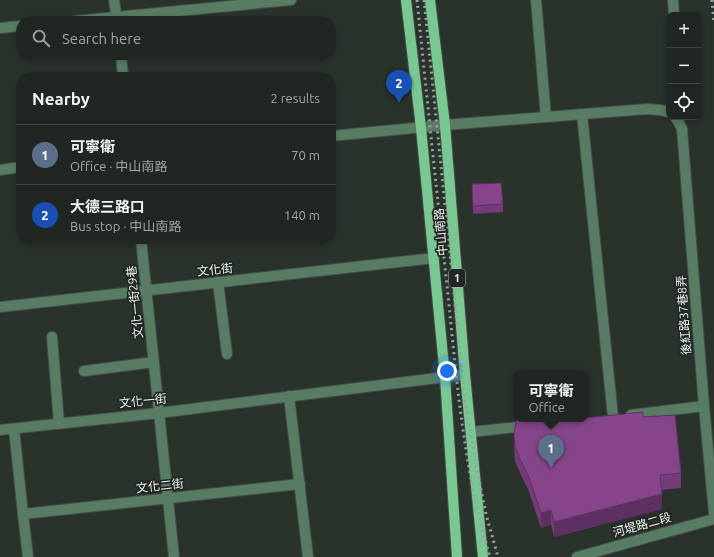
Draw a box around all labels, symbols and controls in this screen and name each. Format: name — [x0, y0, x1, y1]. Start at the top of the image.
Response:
map controls — [666, 12, 702, 120]
button: + — [666, 12, 702, 48]
search box — [16, 16, 336, 60]
icon: search — [30, 27, 52, 49]
text: Search here — [62, 30, 141, 47]
button: − — [666, 48, 702, 84]
pin: 2 — [386, 70, 412, 103]
button: locate — [666, 84, 702, 120]
text: Nearby — [32, 89, 90, 108]
text: 2 results — [270, 91, 320, 105]
text: 可寧衛 — [70, 138, 115, 155]
text: 1 — [41, 148, 49, 162]
text: 70 m — [291, 148, 320, 162]
text: Office · 中山南路 — [70, 159, 168, 173]
text: 大德三路口 — [70, 198, 145, 215]
text: 2 — [41, 208, 49, 222]
text: 140 m — [284, 208, 320, 222]
street label: 中山南路 — [432, 208, 449, 257]
text: Bus stop · 中山南路 — [70, 219, 181, 233]
street label: 文化街 — [196, 261, 234, 278]
street label: 文化一街29巷 — [124, 265, 145, 339]
road number: 1 — [449, 269, 465, 287]
street label: 後紅路37巷8弄 — [674, 275, 693, 356]
your location — [437, 361, 457, 381]
popup — [514, 370, 588, 422]
text: 可寧衛 — [528, 382, 574, 399]
street label: 文化一街 — [118, 392, 168, 409]
text: Office — [528, 400, 565, 414]
pin: 1 — [538, 435, 564, 468]
street label: 文化二街 — [135, 477, 185, 494]
street label: 河堤路二段 — [611, 510, 672, 539]

